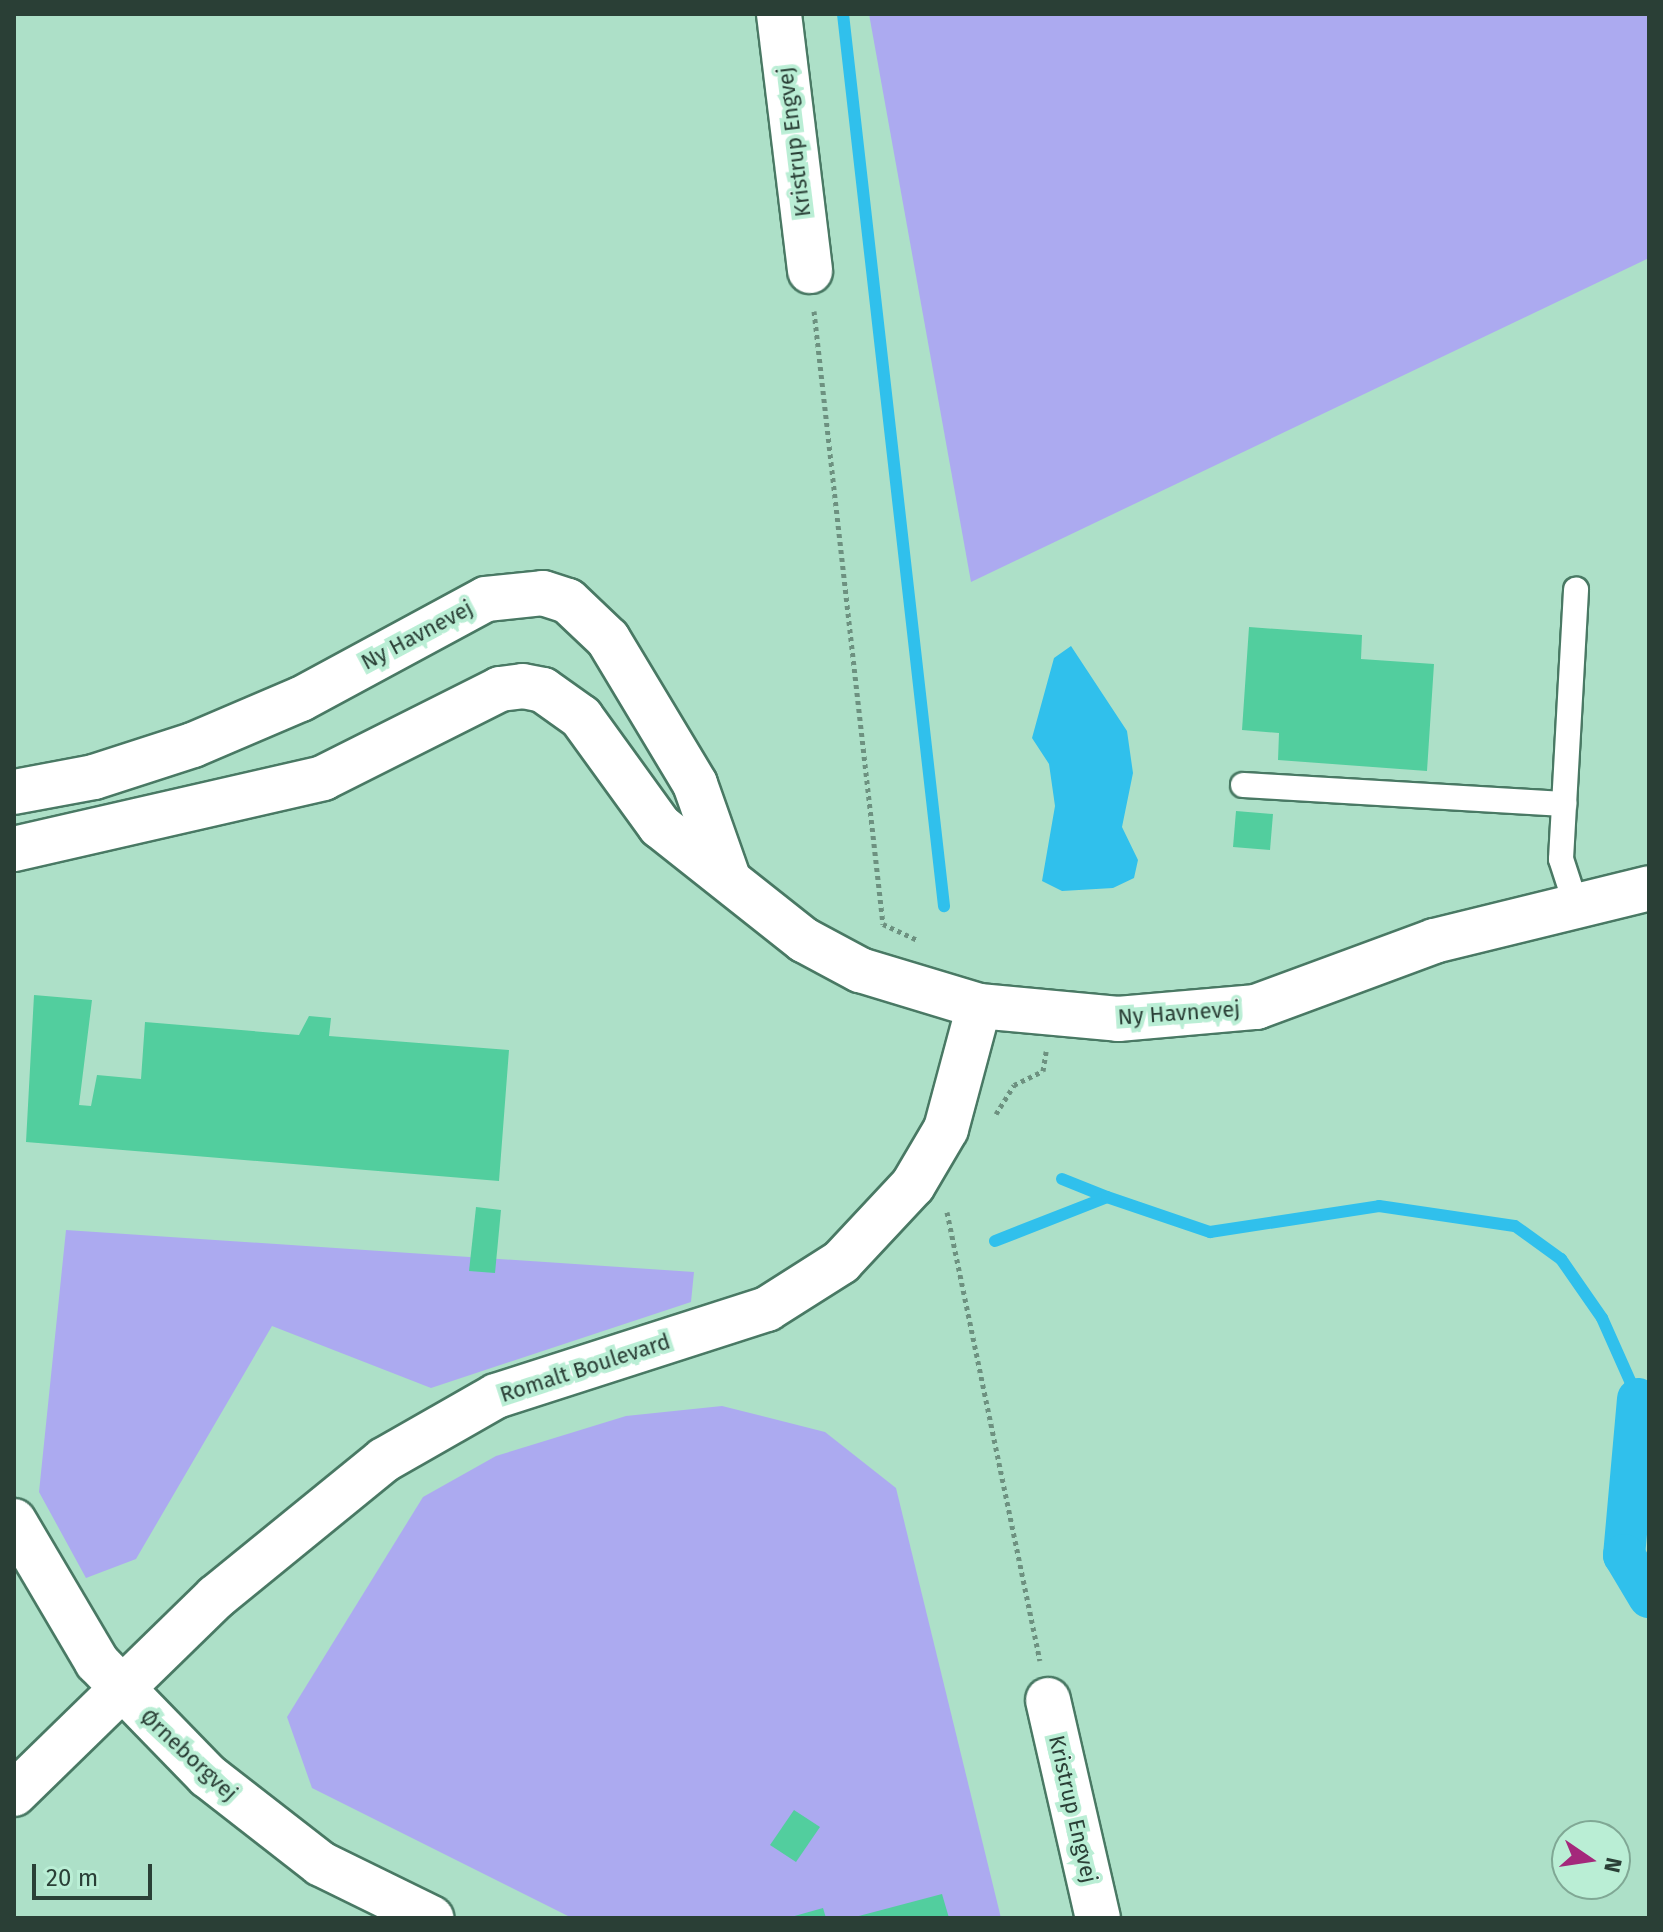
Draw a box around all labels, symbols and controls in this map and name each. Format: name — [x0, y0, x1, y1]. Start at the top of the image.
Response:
street label: Kristrup Engvej — [772, 66, 816, 218]
street label: Ny Havnevej — [357, 595, 477, 675]
street label: Ny Havnevej — [1117, 996, 1241, 1030]
street label: Romalt Boulevard — [497, 1328, 673, 1408]
street label: Ørneborgvej — [135, 1703, 243, 1807]
street label: Kristrup Engvej — [1043, 1733, 1103, 1885]
north arrow — [1551, 1820, 1631, 1900]
scale bar — [36, 1848, 156, 1898]
text: N — [1598, 1855, 1628, 1875]
text: 20 m — [46, 1864, 98, 1892]

